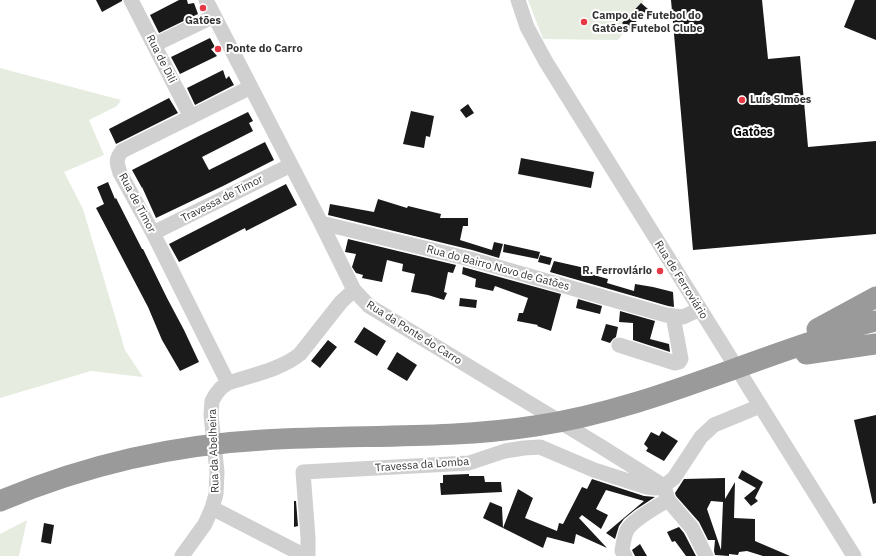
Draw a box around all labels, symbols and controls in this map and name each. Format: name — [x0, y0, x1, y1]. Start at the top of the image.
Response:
marker: Gatões — [198, 3, 208, 13]
place label: Campo de Futebol do Gatões Futebol Clube — [592, 9, 703, 35]
place label: Gatões — [185, 14, 221, 28]
marker: Campo de Futebol do Gatões Futebol Clube — [579, 17, 589, 27]
street label: Rua de Dili — [143, 33, 179, 85]
place label: Ponte do Carro — [226, 42, 303, 56]
marker: Ponte do Carro — [213, 44, 223, 54]
place label: Luís Simões — [750, 93, 811, 107]
marker: Luís Simões — [737, 95, 747, 105]
district label: Gatões — [733, 126, 773, 140]
street label: Rua de Timor — [116, 171, 158, 235]
street label: Travessa de Timor — [179, 173, 265, 225]
street label: Rua de Ferroviário — [652, 238, 710, 322]
street label: Rua do Bairro Novo de Gatões — [425, 243, 571, 293]
place label: R. Ferroviário — [582, 264, 652, 278]
marker: R. Ferroviário — [655, 266, 665, 276]
street label: Rua da Ponte do Carro — [364, 298, 464, 368]
street label: Rua da Abelheira — [206, 409, 222, 493]
street label: Travessa da Lomba — [374, 455, 470, 475]

